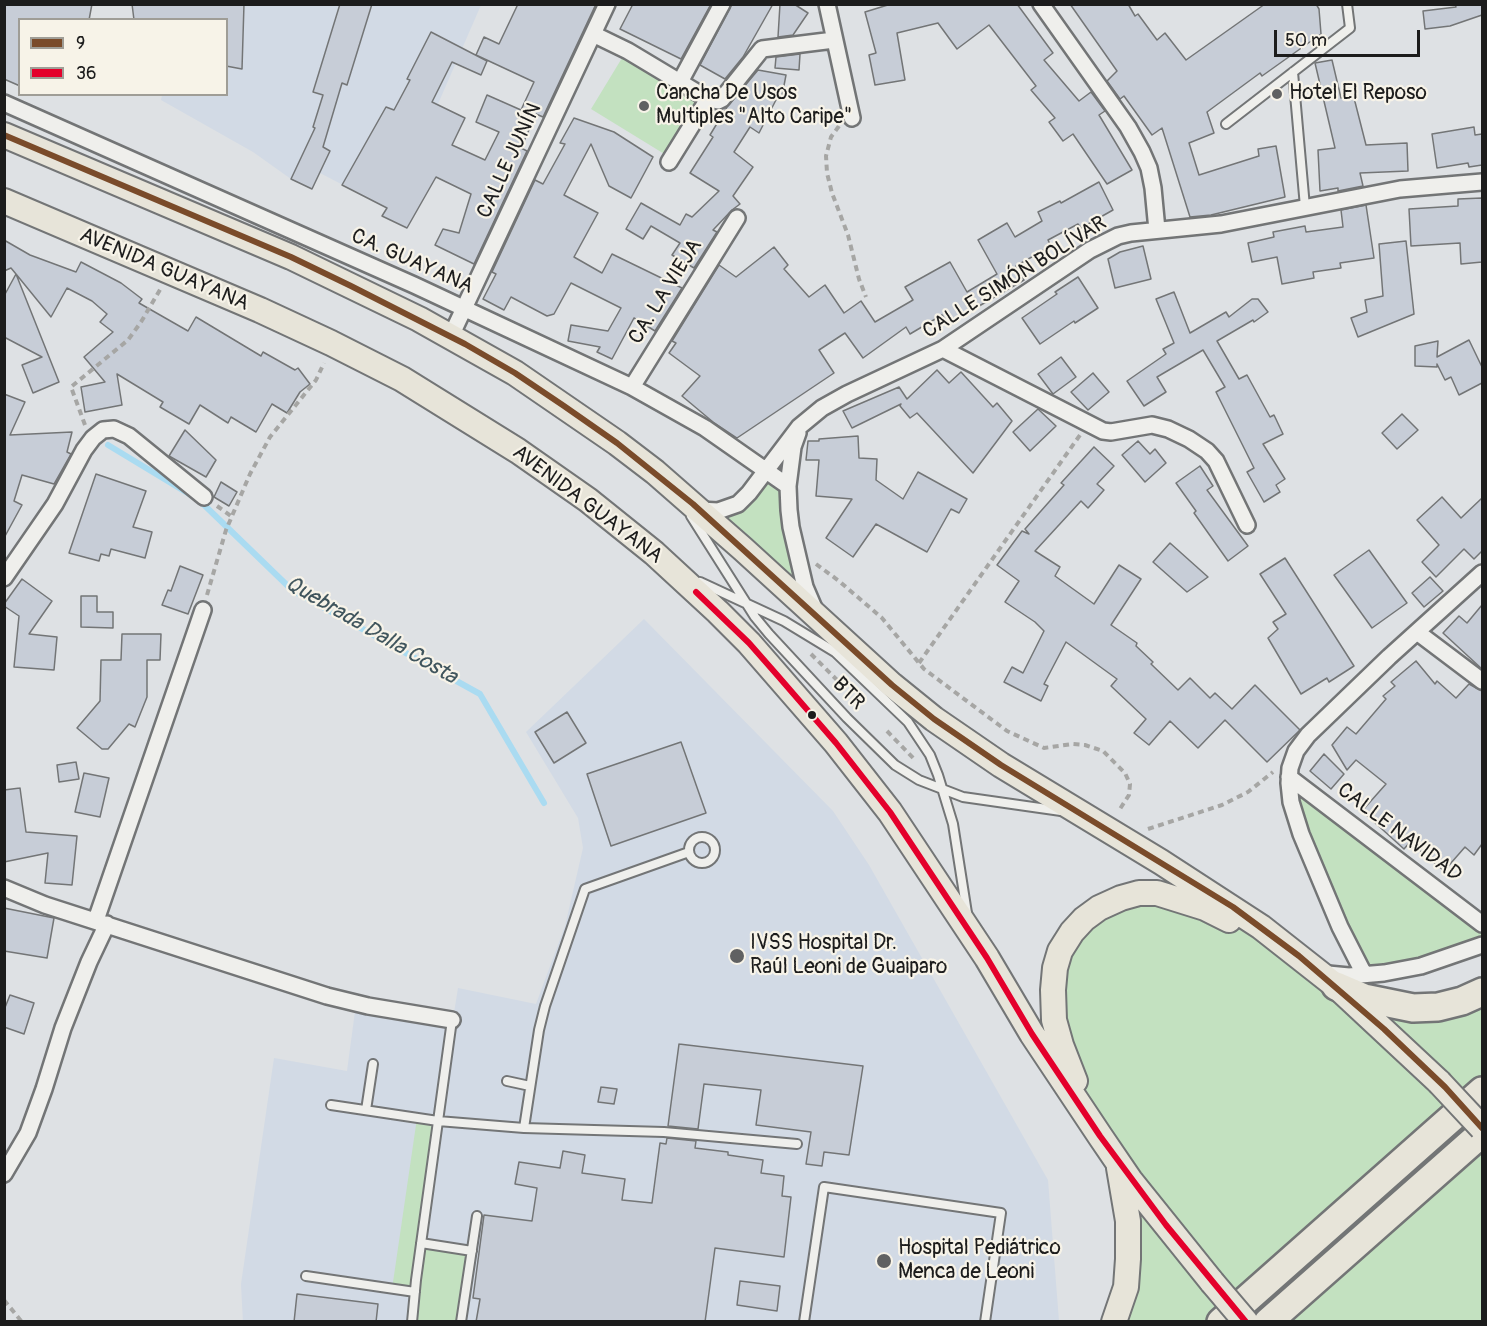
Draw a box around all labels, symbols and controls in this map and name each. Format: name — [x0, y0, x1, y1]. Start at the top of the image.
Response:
legend — [18, 18, 228, 96]
scale bar — [1277, 18, 1422, 56]
text: 50 m — [1285, 29, 1327, 52]
text: 9 — [76, 32, 85, 55]
text: 36 — [76, 62, 97, 85]
place label: Cancha De Usos Multiples "Alto Caripe" — [656, 81, 852, 131]
place label: Hotel El Reposo — [1289, 81, 1427, 107]
marker: Hotel El Reposo — [1270, 87, 1284, 101]
street label: CALLE JUNÍN — [472, 99, 548, 223]
marker: Cancha De Usos Multiples "Alto Caripe" — [637, 99, 651, 113]
street label: CALLE SIMÓN BOLÍVAR — [919, 211, 1111, 345]
street label: AVENIDA GUAYANA — [76, 223, 252, 317]
street label: CA. GUAYANA — [347, 224, 477, 300]
street label: CA. LA VIEJA — [624, 235, 708, 349]
street label: AVENIDA GUAYANA — [507, 440, 667, 570]
water label: Quebrada Dalla Costa — [280, 571, 462, 691]
street label: BTR — [827, 672, 869, 716]
unlabelled marker — [806, 709, 818, 721]
street label: CALLE NAVIDAD — [1332, 778, 1466, 888]
place label: IVSS Hospital Dr. Raúl Leoni de Guaiparo — [750, 931, 947, 981]
marker: IVSS Hospital Dr. Raúl Leoni de Guaiparo — [728, 947, 746, 965]
place label: Hospital Pediátrico Menca de Leoni — [898, 1236, 1061, 1286]
marker: Hospital Pediátrico Menca de Leoni — [875, 1252, 893, 1270]

